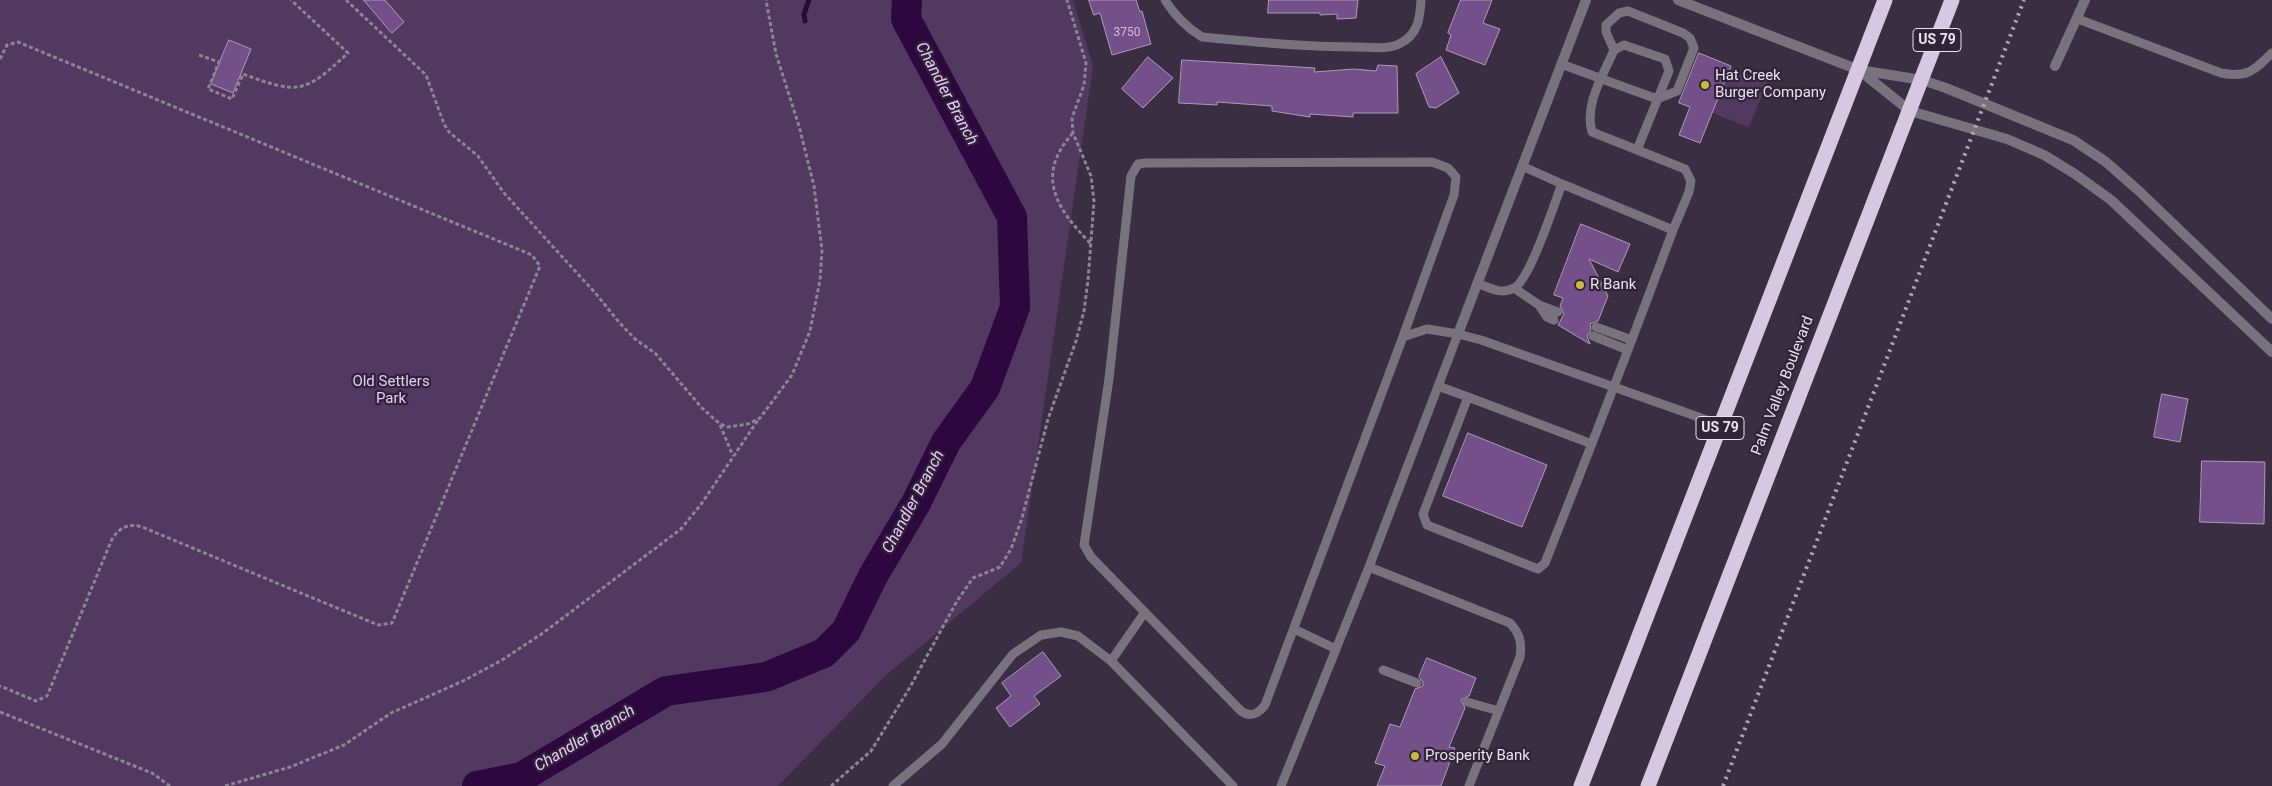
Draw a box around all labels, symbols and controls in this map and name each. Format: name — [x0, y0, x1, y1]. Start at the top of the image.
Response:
house number: 3750 — [1114, 26, 1140, 40]
road number: US 79 — [1913, 28, 1961, 52]
water label: Chandler Branch — [911, 39, 981, 149]
place label: Hat Creek Burger Company — [1715, 67, 1826, 102]
marker: Hat Creek Burger Company — [1699, 79, 1711, 91]
place label: R Bank — [1590, 276, 1636, 294]
marker: R Bank — [1574, 279, 1586, 291]
street label: Palm Valley Boulevard — [1748, 314, 1818, 458]
park label: Old Settlers Park — [352, 373, 430, 408]
road number: US 79 — [1696, 416, 1744, 439]
water label: Chandler Branch — [879, 447, 949, 557]
water label: Chandler Branch — [531, 701, 639, 777]
place label: Prosperity Bank — [1425, 747, 1530, 765]
marker: Prosperity Bank — [1409, 750, 1421, 762]

